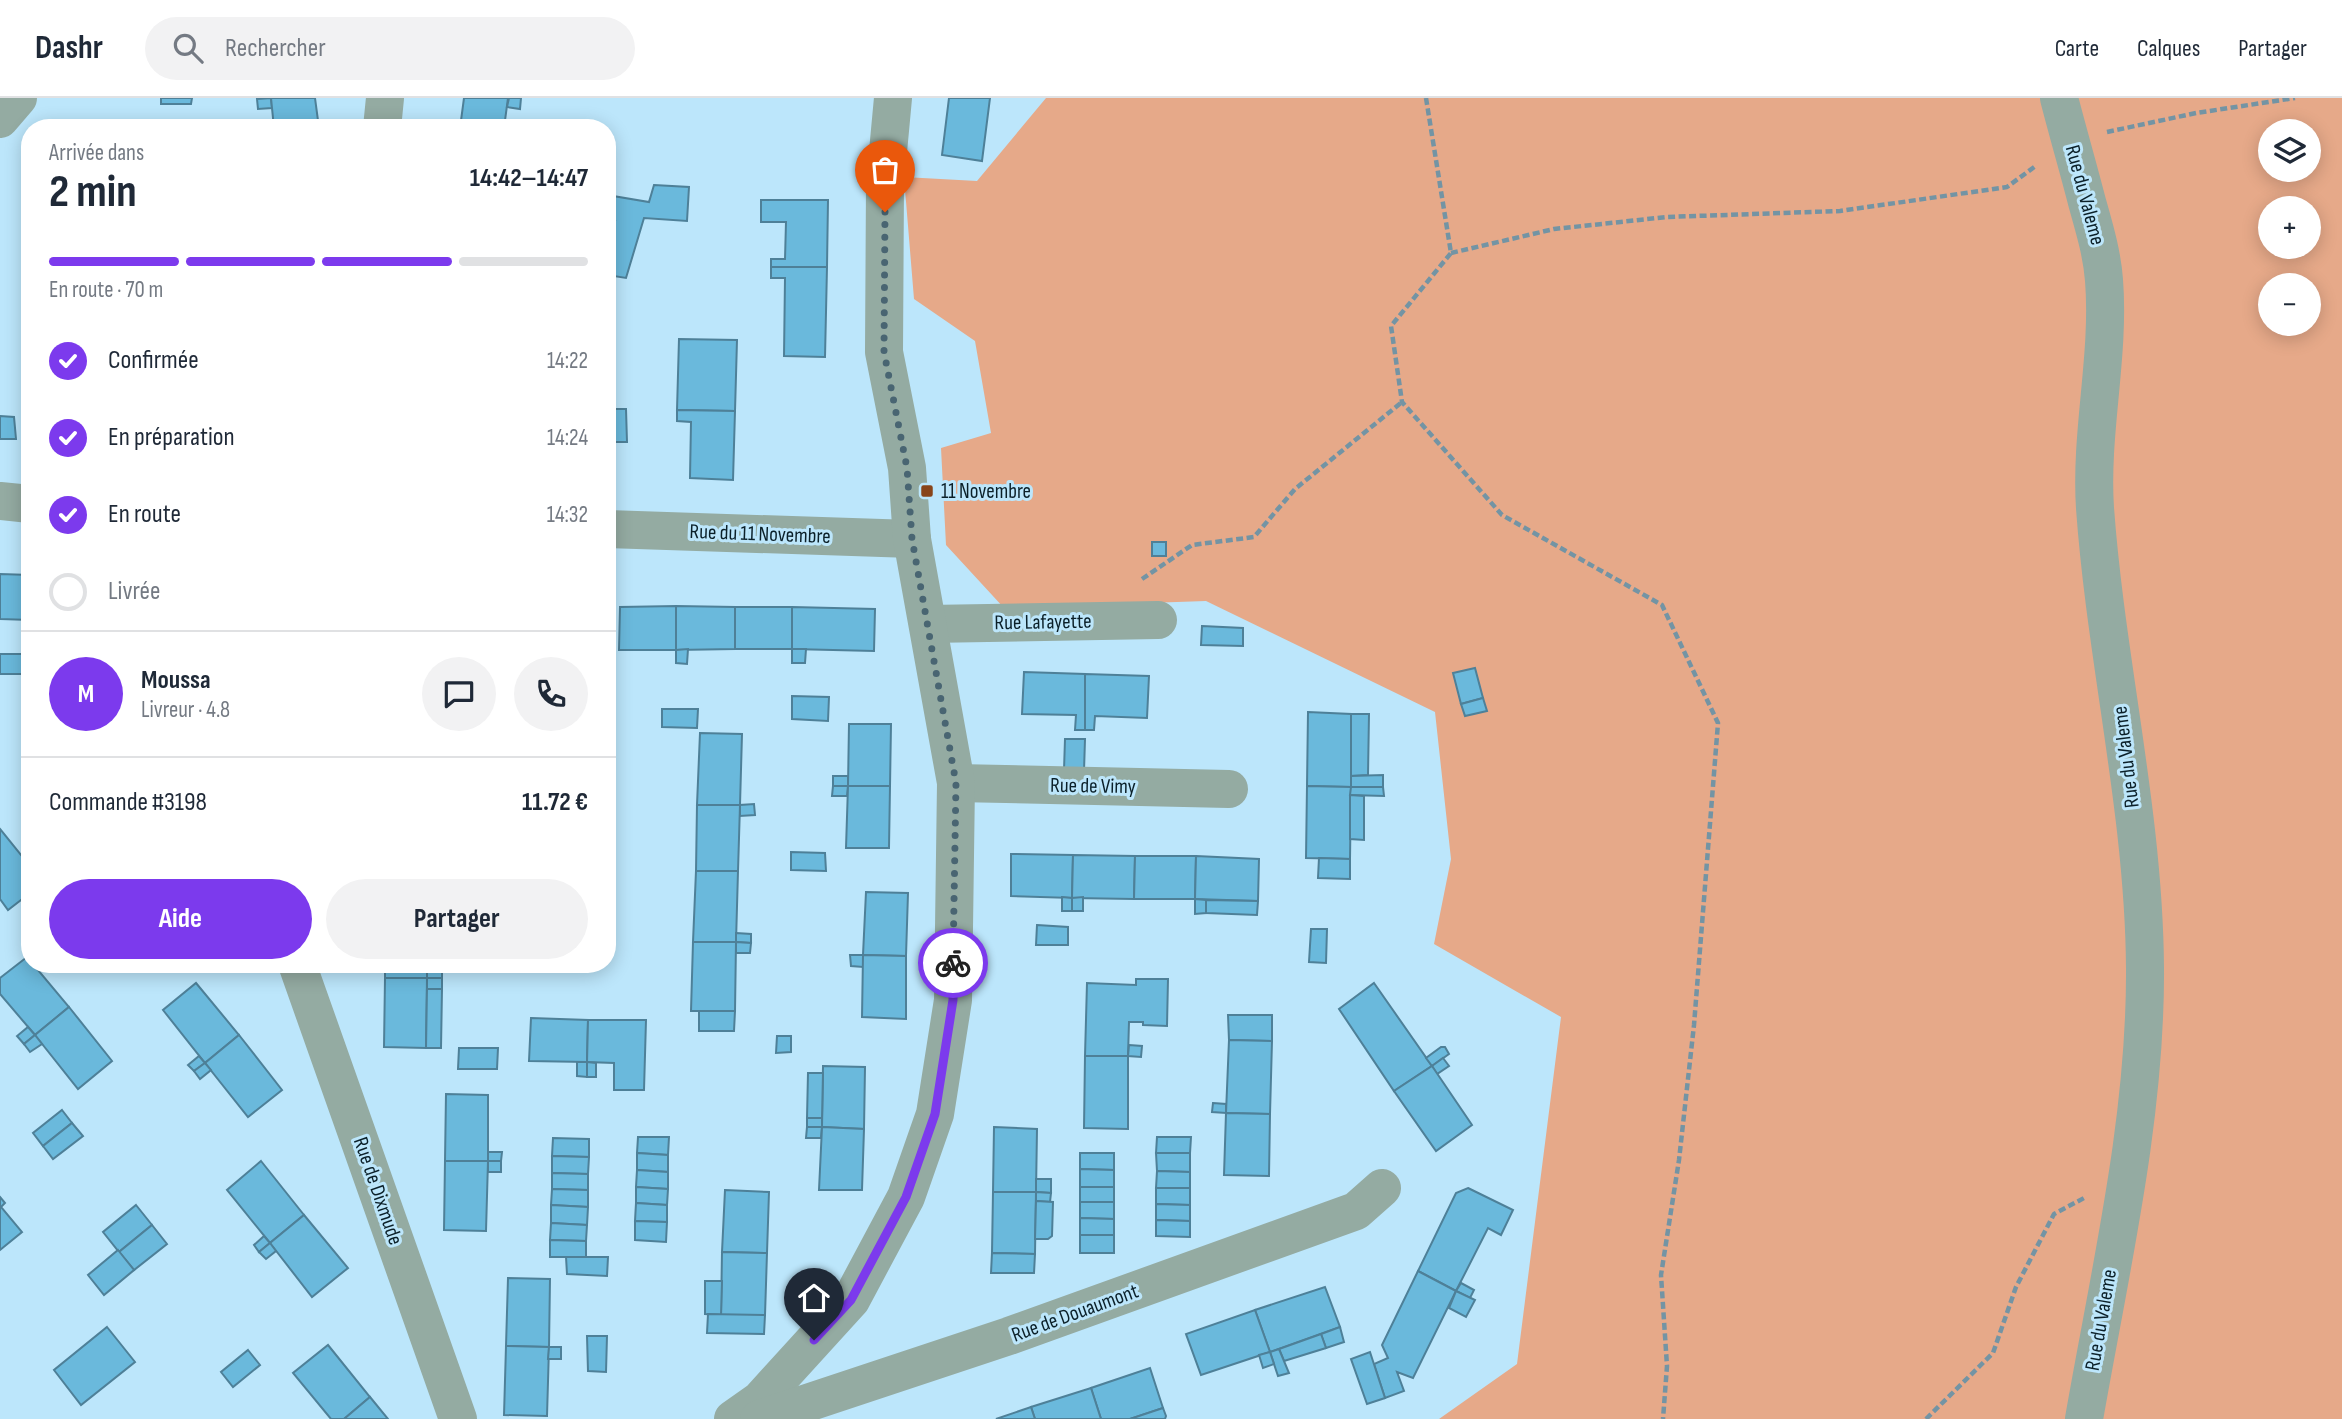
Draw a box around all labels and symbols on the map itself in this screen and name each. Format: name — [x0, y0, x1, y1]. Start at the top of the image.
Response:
pin — [855, 140, 915, 212]
street label: Rue du Valeme — [2060, 142, 2110, 248]
place label: 11 Novembre — [941, 479, 1031, 504]
marker: 11 Novembre — [919, 483, 935, 499]
street label: Rue du 11 Novembre — [689, 519, 831, 549]
street label: Rue Lafayette — [994, 609, 1092, 635]
street label: Rue du Valeme — [2107, 705, 2145, 809]
street label: Rue de Vimy — [1050, 773, 1136, 799]
courier — [918, 928, 988, 998]
street label: Rue de Dixmude — [348, 1134, 408, 1248]
street label: Rue du Valeme — [2080, 1267, 2122, 1373]
pin — [784, 1268, 844, 1340]
street label: Rue de Douaumont — [1008, 1278, 1142, 1348]

